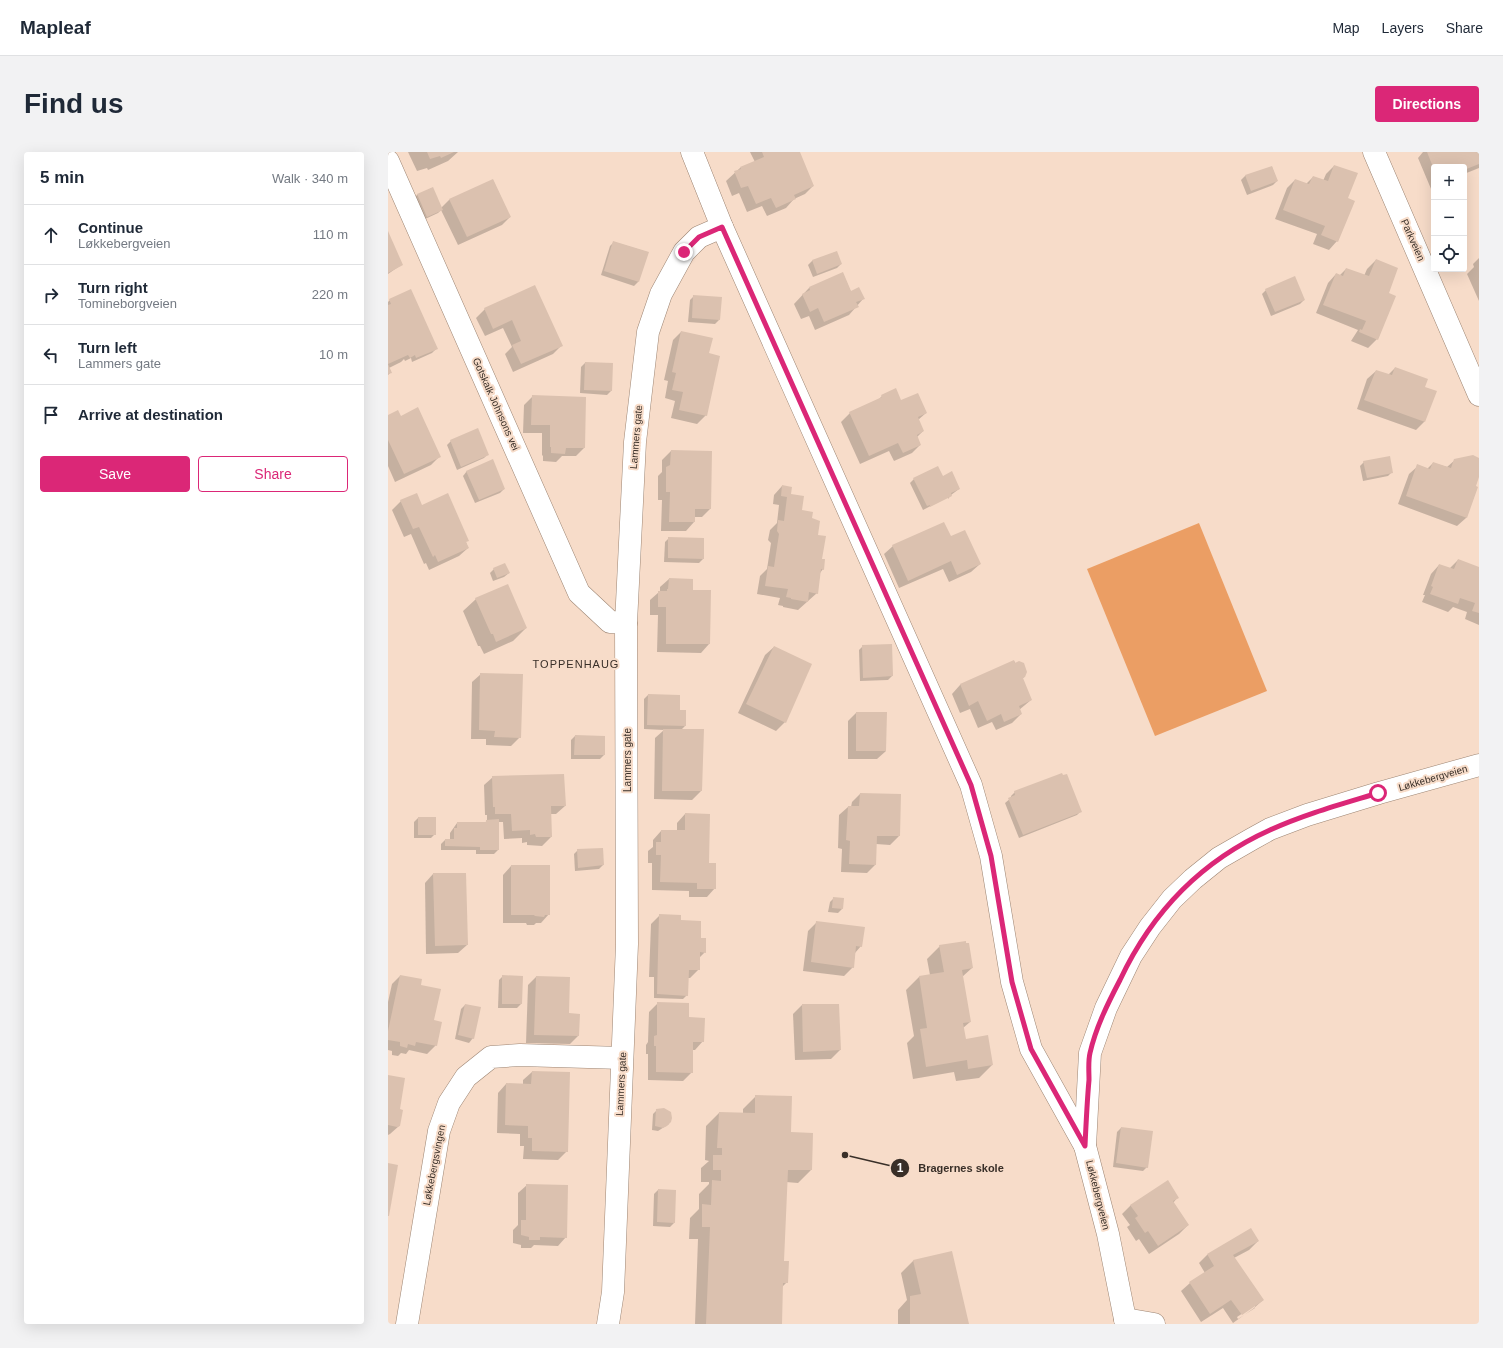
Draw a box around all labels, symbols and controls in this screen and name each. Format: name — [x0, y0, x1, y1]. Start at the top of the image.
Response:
text: Mapleaf — [20, 17, 91, 38]
text: Map — [1332, 20, 1360, 36]
text: Layers — [1382, 20, 1424, 36]
text: Share — [1446, 20, 1483, 36]
button: Directions — [1375, 86, 1479, 122]
text: Find us — [24, 88, 124, 119]
map controls — [1431, 164, 1467, 272]
button: + — [1431, 164, 1467, 200]
text: 5 min — [40, 168, 84, 187]
text: Walk · 340 m — [272, 171, 348, 186]
button: − — [1431, 200, 1467, 236]
street label: Parkveien — [1399, 217, 1427, 263]
text: Continue — [78, 219, 143, 236]
icon: ahead — [40, 224, 62, 246]
text: 110 m — [313, 227, 348, 242]
text: Løkkebergveien — [78, 236, 171, 251]
button: locate — [1431, 236, 1467, 272]
route end — [675, 243, 693, 261]
text: Turn right — [78, 279, 148, 296]
icon: right — [40, 284, 62, 306]
text: 220 m — [312, 287, 348, 302]
text: Tomineborgveien — [78, 296, 177, 311]
text: Turn left — [78, 339, 137, 356]
icon: left — [40, 344, 62, 366]
text: 10 m — [319, 347, 348, 362]
text: Lammers gate — [78, 356, 161, 371]
street label: Gotskalk Johnsons vei — [471, 356, 521, 452]
icon: arrive — [40, 404, 62, 426]
street label: Lammers gate — [628, 404, 644, 469]
text: Arrive at destination — [78, 406, 223, 423]
button: Save — [40, 456, 190, 492]
button: Share — [198, 456, 348, 492]
district label: TOPPENHAUG — [533, 658, 619, 670]
street label: Lammers gate — [622, 728, 633, 792]
street label: Løkkebergveien — [1397, 763, 1469, 793]
route start — [1369, 784, 1387, 802]
street label: Lammers gate — [614, 1051, 628, 1116]
street label: Løkkebergsvingen — [421, 1124, 447, 1206]
callout: Bragernes skole — [890, 1156, 1012, 1179]
street label: Løkkebergveien — [1084, 1159, 1112, 1231]
text: 1 — [897, 1161, 904, 1175]
text: Bragernes skole — [918, 1162, 1004, 1174]

